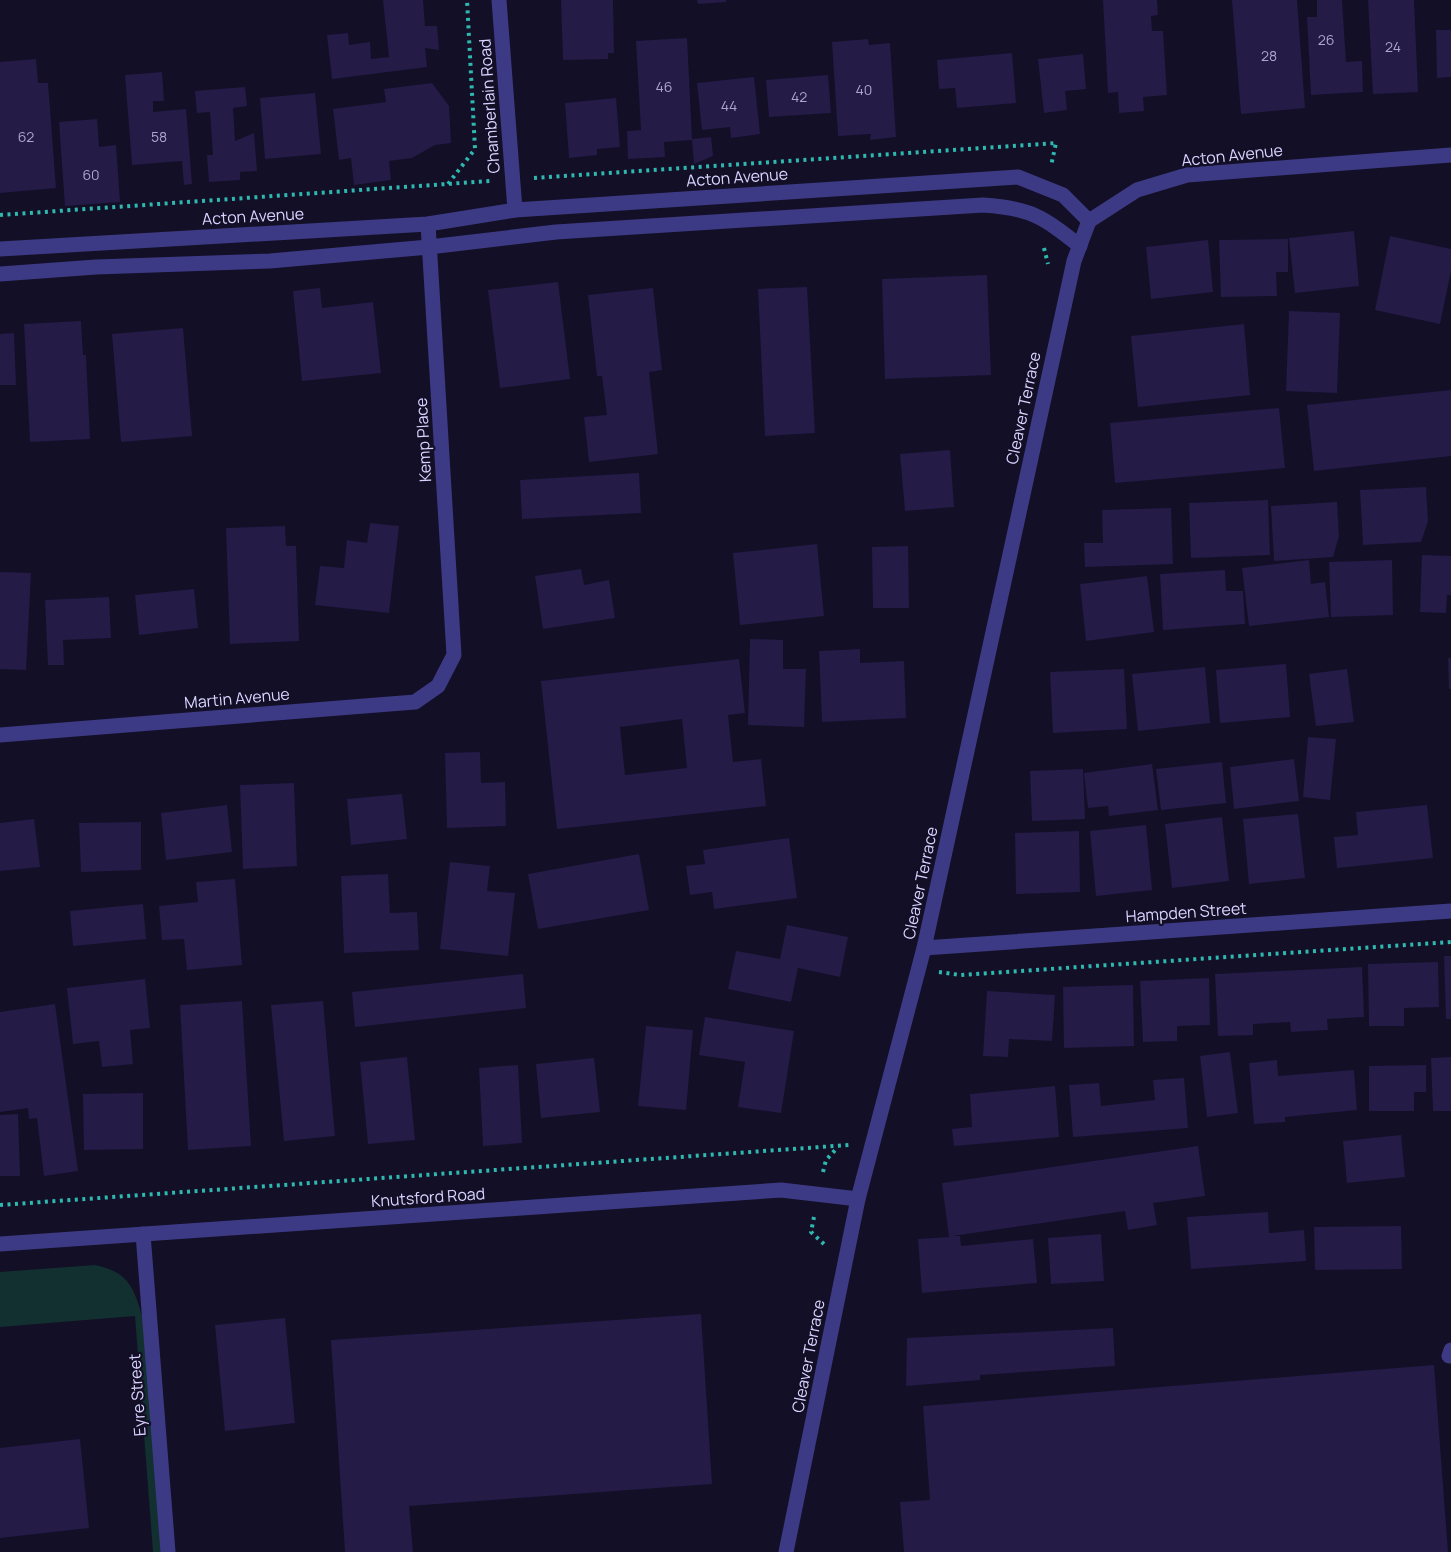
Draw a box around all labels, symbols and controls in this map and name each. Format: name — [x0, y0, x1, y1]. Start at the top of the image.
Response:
house number: 26 — [1318, 30, 1334, 49]
house number: 24 — [1385, 37, 1401, 56]
street label: Chamberlain Road — [473, 38, 505, 174]
house number: 28 — [1261, 46, 1277, 65]
house number: 46 — [656, 77, 672, 96]
house number: 40 — [856, 80, 872, 99]
house number: 42 — [791, 87, 807, 106]
house number: 44 — [721, 96, 737, 115]
house number: 62 — [18, 127, 34, 146]
house number: 58 — [151, 127, 167, 146]
street label: Acton Avenue — [1180, 139, 1284, 171]
street label: Acton Avenue — [685, 162, 789, 192]
house number: 60 — [82, 165, 100, 184]
street label: Acton Avenue — [201, 202, 305, 230]
street label: Cleaver Terrace — [1000, 350, 1046, 466]
street label: Kemp Place — [410, 397, 436, 483]
street label: Martin Avenue — [183, 682, 291, 714]
street label: Cleaver Terrace — [897, 825, 943, 941]
street label: Hampden Street — [1125, 897, 1247, 927]
street label: Knutsford Road — [370, 1182, 486, 1212]
street label: Cleaver Terrace — [786, 1298, 830, 1414]
street label: Eyre Street — [123, 1353, 151, 1437]

